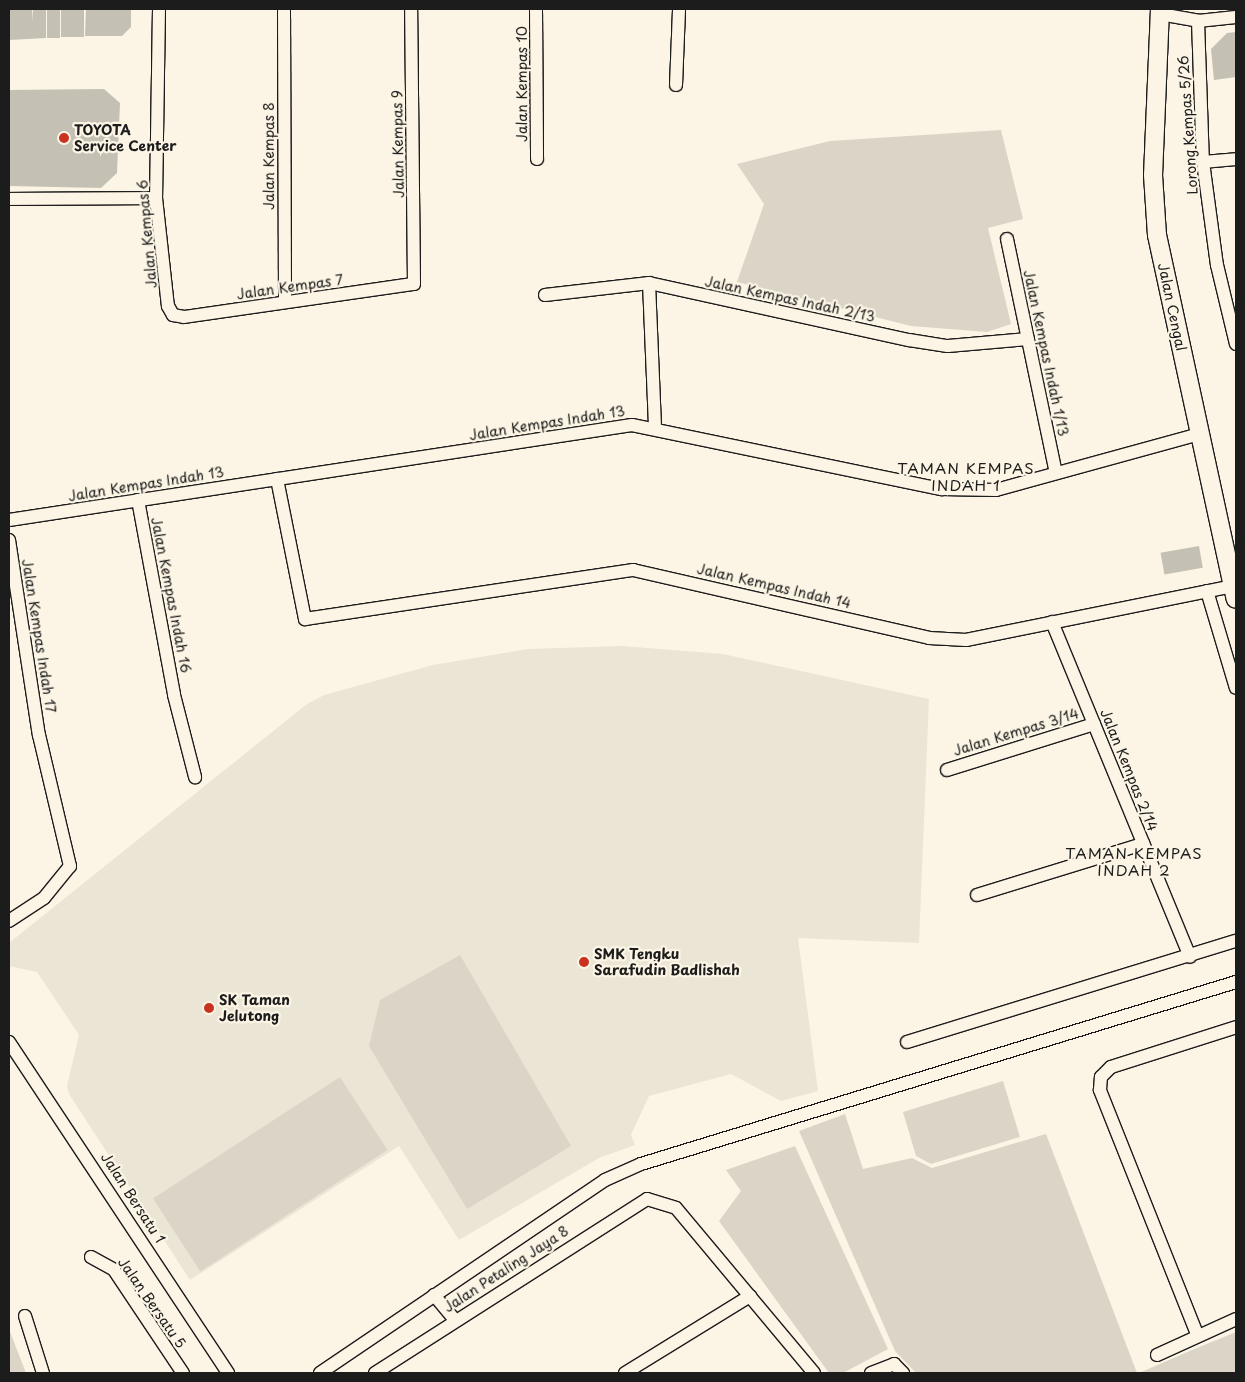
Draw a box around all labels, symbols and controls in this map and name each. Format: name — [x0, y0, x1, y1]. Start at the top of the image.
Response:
street label: Jalan Kempas 10 — [514, 26, 530, 142]
street label: Lorong Kempas 5/26 — [1175, 55, 1201, 195]
street label: Jalan Kempas 9 — [389, 90, 407, 198]
street label: Jalan Kempas 8 — [261, 102, 277, 210]
place label: TOYOTA Service Center — [74, 122, 177, 154]
marker: TOYOTA Service Center — [58, 132, 70, 144]
street label: Jalan Kempas 6 — [134, 179, 160, 289]
street label: Jalan Cengal — [1154, 261, 1190, 353]
street label: Jalan Kempas Indah 1/13 — [1020, 268, 1072, 438]
street label: Jalan Kempas 7 — [236, 271, 344, 303]
street label: Jalan Kempas Indah 2/13 — [704, 273, 876, 325]
street label: Jalan Kempas Indah 13 — [468, 402, 626, 444]
district label: TAMAN KEMPAS INDAH 1 — [896, 458, 1036, 493]
street label: Jalan Kempas Indah 13 — [67, 463, 225, 505]
street label: Jalan Kempas Indah 16 — [148, 516, 194, 674]
street label: Jalan Kempas Indah 17 — [19, 558, 59, 714]
street label: Jalan Kempas Indah 14 — [695, 560, 853, 612]
street label: Jalan Kempas 3/14 — [951, 705, 1081, 759]
street label: Jalan Kempas 2/14 — [1097, 706, 1161, 834]
district label: TAMAN KEMPAS INDAH 2 — [1064, 843, 1204, 878]
place label: SMK Tengku Sarafudin Badlishah — [594, 946, 740, 979]
marker: SMK Tengku Sarafudin Badlishah — [578, 956, 590, 968]
place label: SK Taman Jelutong — [219, 992, 291, 1024]
marker: SK Taman Jelutong — [203, 1002, 215, 1014]
street label: Jalan Bersatu 1 — [97, 1149, 169, 1247]
street label: Jalan Petaling Jaya 8 — [440, 1222, 572, 1316]
street label: Jalan Bersatu 5 — [114, 1254, 190, 1352]

